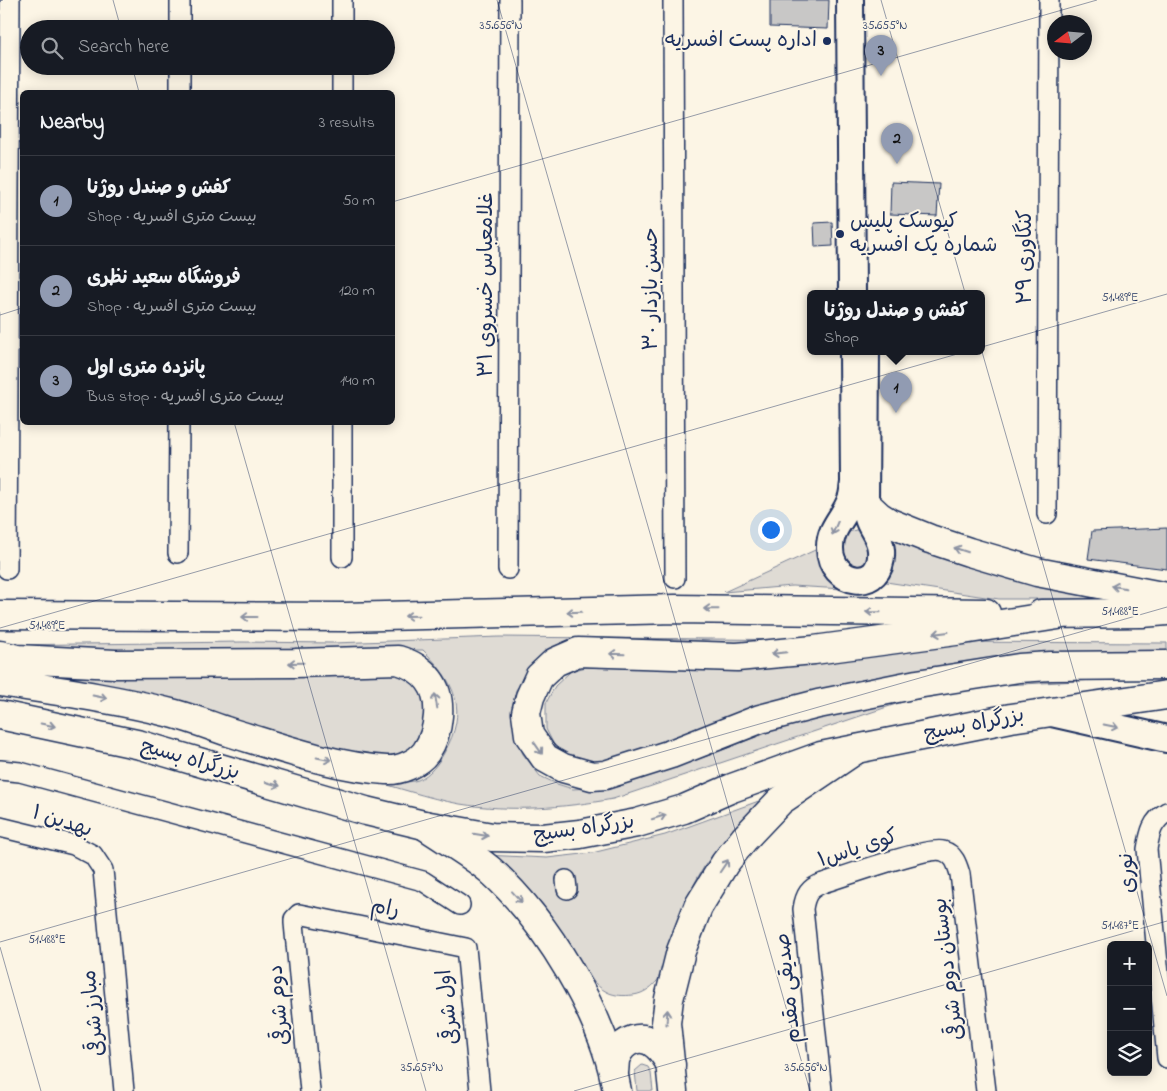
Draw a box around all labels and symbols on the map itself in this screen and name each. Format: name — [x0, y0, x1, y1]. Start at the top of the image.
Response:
north arrow — [1047, 15, 1092, 60]
text: 35.656°N — [479, 17, 523, 35]
text: 35.655°N — [863, 17, 907, 35]
place label: اداره پست افسریه — [665, 26, 817, 56]
marker: اداره پست افسریه — [821, 35, 833, 47]
pin: 3 — [865, 35, 897, 76]
pin: 2 — [881, 123, 913, 164]
street label: غلامعباس خسروی ۳۱ — [472, 192, 502, 378]
place label: کیوسک پلیس شماره یک افسریه — [850, 207, 998, 261]
street label: کنگاوری ۲۹ — [1011, 210, 1041, 304]
street label: حسن بازدار ۳۰ — [637, 227, 667, 351]
marker: کیوسک پلیس شماره یک افسریه — [834, 228, 846, 240]
text: 51.489°E — [1102, 289, 1138, 307]
pin: 1 — [880, 372, 912, 413]
your location — [758, 517, 784, 543]
one-way arrow — [830, 520, 840, 535]
one-way arrow — [954, 544, 970, 554]
one-way arrow — [1112, 582, 1128, 592]
text: 51.488°E — [1101, 603, 1139, 621]
one-way arrow — [703, 604, 720, 614]
one-way arrow — [567, 607, 583, 616]
one-way arrow — [866, 607, 882, 617]
one-way arrow — [404, 611, 420, 621]
one-way arrow — [242, 613, 258, 622]
text: 51.489°E — [29, 617, 65, 635]
one-way arrow — [933, 628, 949, 638]
one-way arrow — [772, 648, 788, 658]
one-way arrow — [610, 649, 626, 658]
one-way arrow — [288, 658, 304, 667]
one-way arrow — [92, 693, 108, 702]
one-way arrow — [431, 693, 441, 709]
street label: بزرگراه بسیج — [921, 701, 1027, 749]
one-way arrow — [39, 721, 55, 730]
one-way arrow — [1103, 722, 1119, 731]
street label: بزرگراه بسیج — [137, 732, 243, 788]
one-way arrow — [533, 741, 543, 755]
one-way arrow — [315, 755, 331, 765]
one-way arrow — [264, 779, 280, 789]
street label: بهدین ۱ — [28, 798, 96, 846]
street label: بزرگراه بسیج — [532, 807, 636, 851]
one-way arrow — [650, 811, 666, 821]
street label: کوی یاس۱ — [814, 822, 902, 876]
one-way arrow — [473, 830, 489, 840]
street label: نوری — [1112, 852, 1144, 894]
one-way arrow — [719, 859, 729, 873]
one-way arrow — [512, 891, 523, 904]
street label: رام — [368, 892, 402, 926]
street label: بوستان دوم شرقی — [925, 896, 973, 1042]
text: 51.487°E — [1101, 917, 1139, 935]
text: 51.488°E — [28, 931, 66, 949]
street label: صدیقی مقدم — [768, 931, 810, 1045]
street label: دوم شرقی — [262, 964, 298, 1046]
street label: مبارز شرقی — [75, 968, 113, 1058]
street label: اول شرقی — [430, 968, 468, 1046]
one-way arrow — [663, 1009, 672, 1025]
text: 35.657°N — [401, 1059, 443, 1077]
text: 35.656°N — [784, 1059, 828, 1077]

